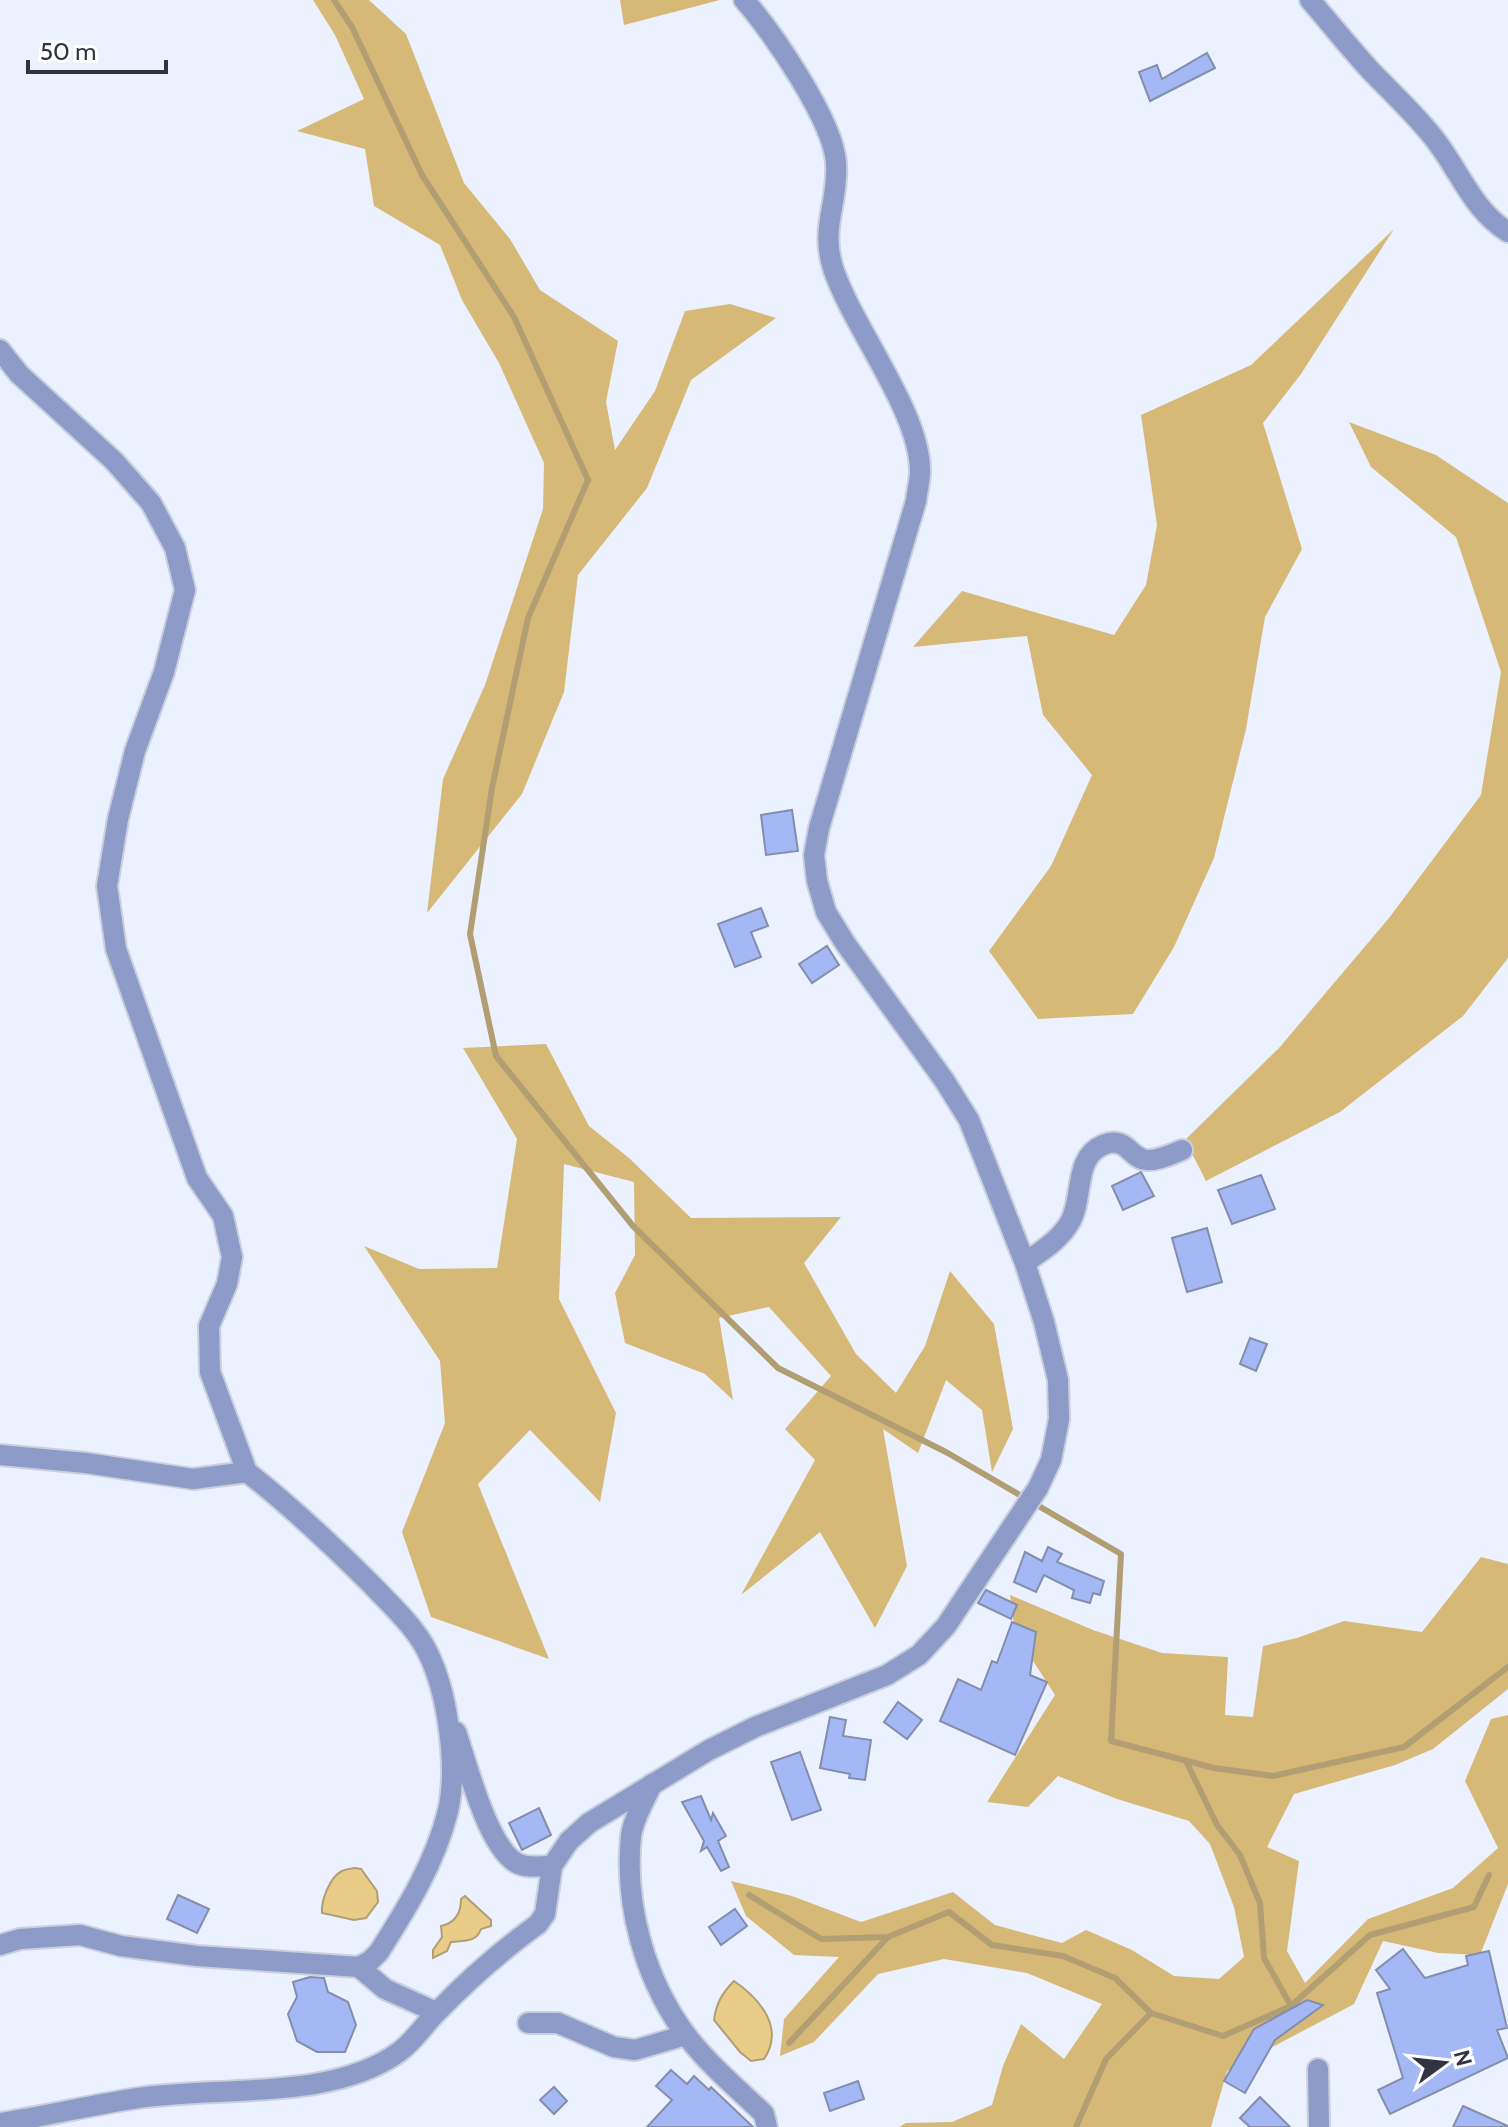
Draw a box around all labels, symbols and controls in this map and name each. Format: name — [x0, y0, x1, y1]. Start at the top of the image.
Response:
scale bar — [28, 24, 166, 74]
text: 50 m — [40, 37, 96, 66]
north arrow — [1404, 2023, 1484, 2103]
text: N — [1448, 2047, 1478, 2069]

